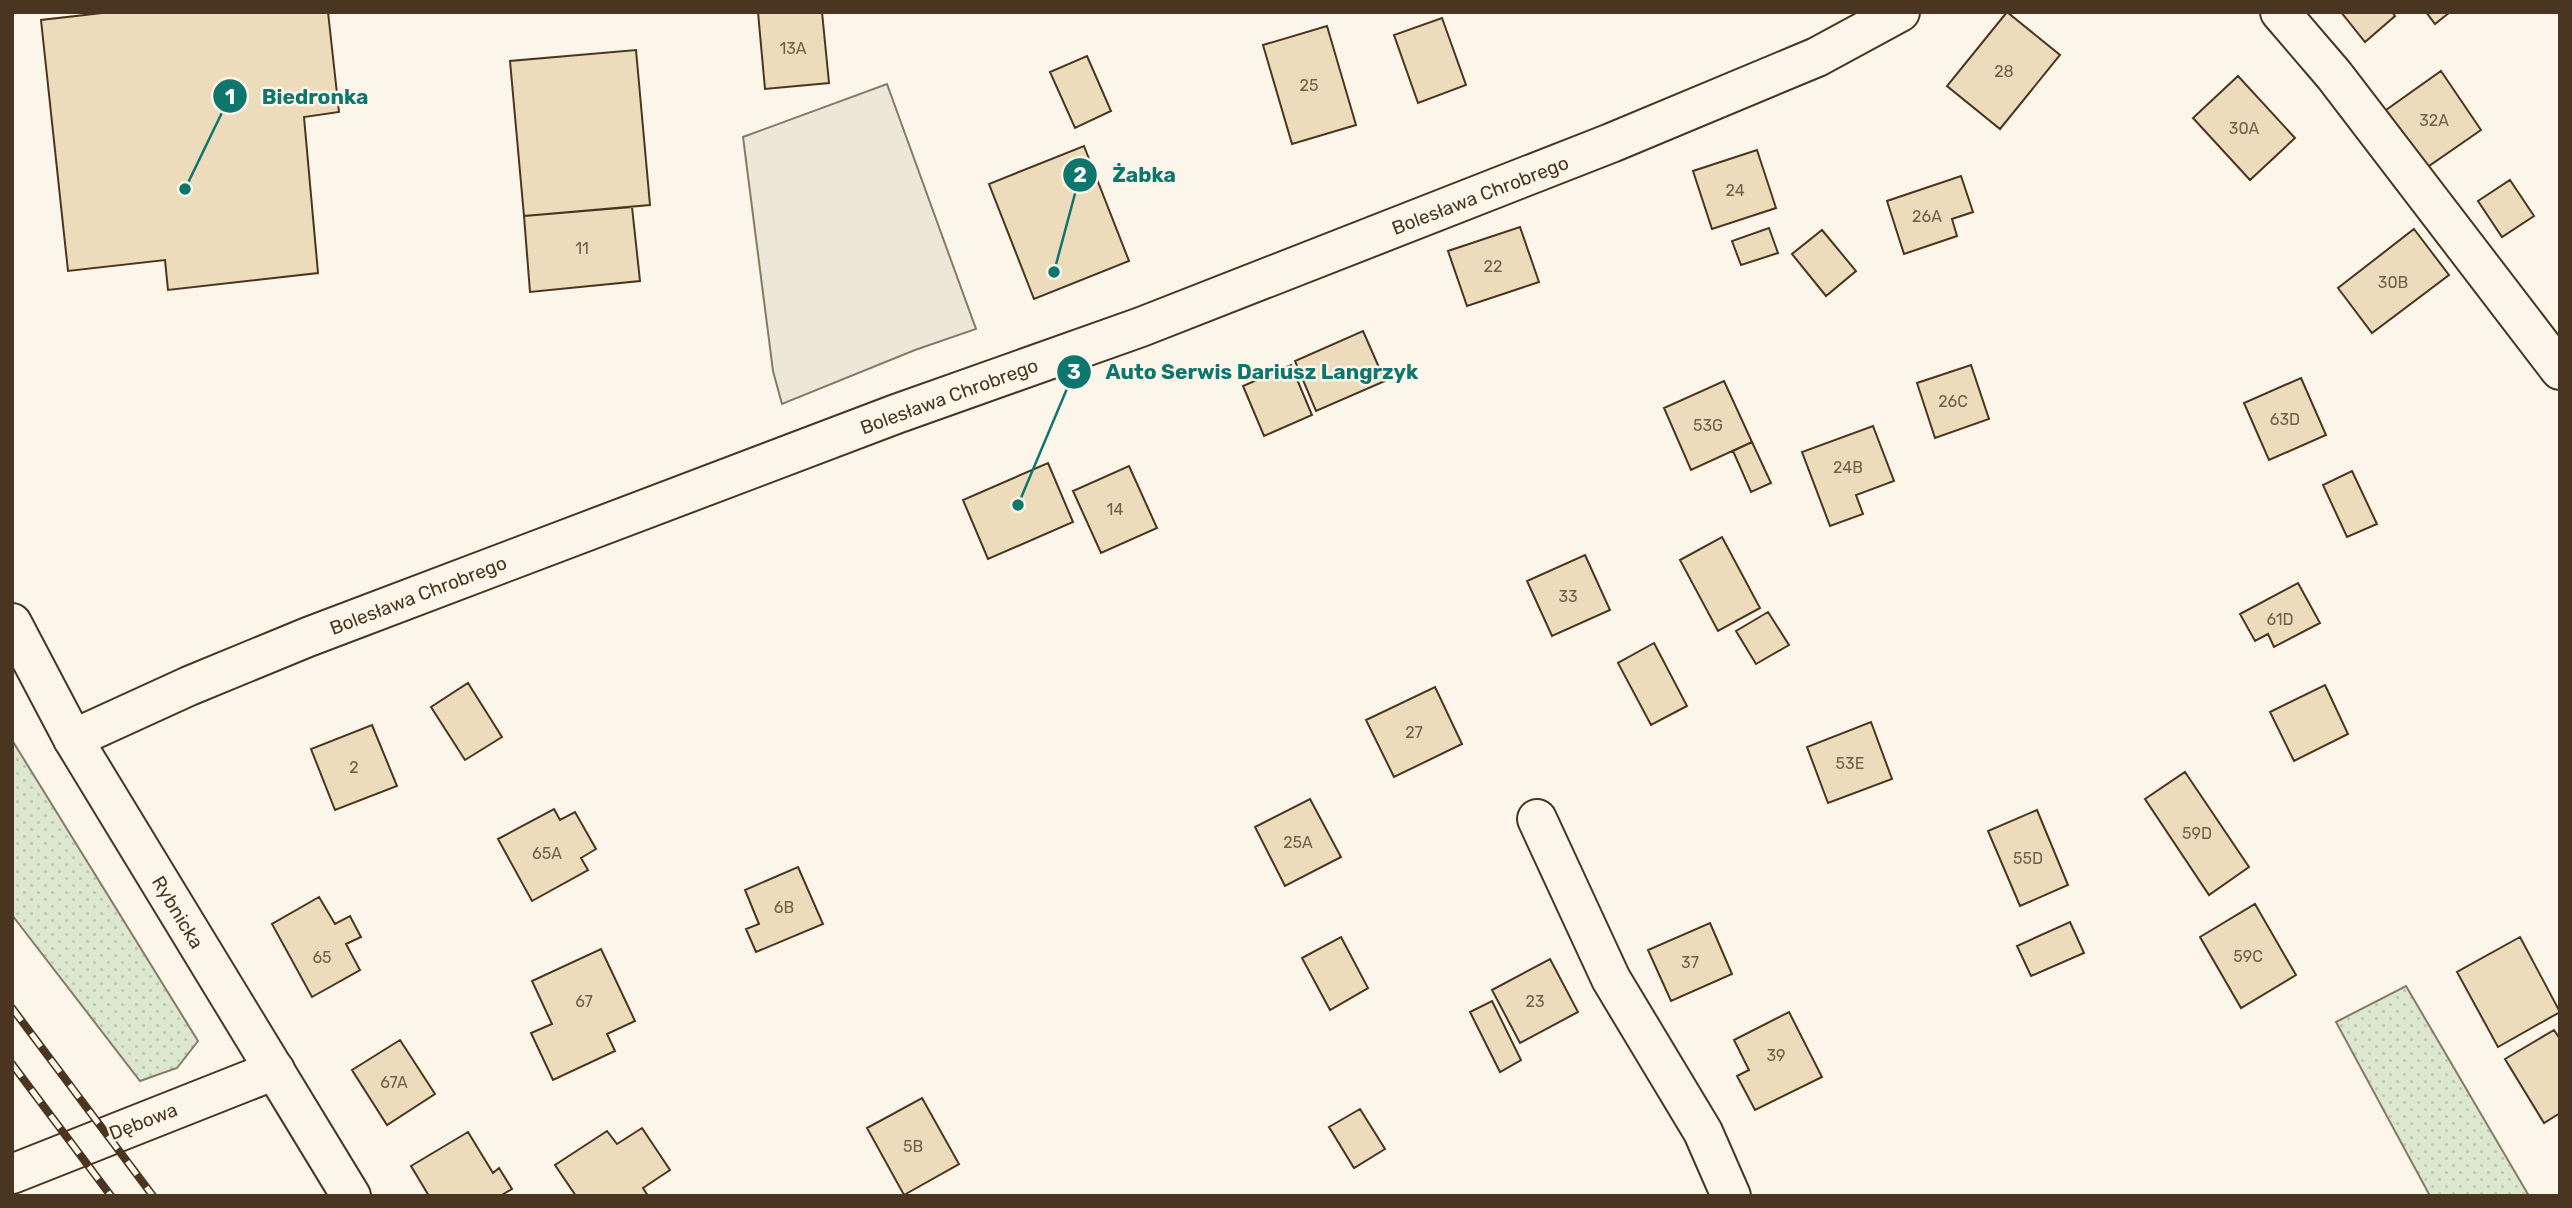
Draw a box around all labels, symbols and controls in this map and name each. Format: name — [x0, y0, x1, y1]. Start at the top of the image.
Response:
house number: 13A — [779, 39, 807, 58]
house number: 28 — [1994, 62, 2014, 81]
callout: Biedronka — [213, 75, 382, 117]
house number: 25 — [1300, 76, 1318, 95]
text: 1 — [225, 84, 235, 109]
text: Biedronka — [262, 84, 368, 109]
house number: 32A — [2419, 111, 2449, 130]
house number: 30A — [2229, 119, 2260, 138]
street label: Bolesława Chrobrego — [1388, 151, 1572, 240]
callout: Żabka — [1063, 154, 1189, 196]
text: 2 — [1073, 162, 1087, 187]
text: Żabka — [1112, 162, 1176, 187]
house number: 24 — [1725, 181, 1745, 200]
house number: 26A — [1912, 207, 1942, 226]
house number: 11 — [575, 239, 589, 258]
house number: 22 — [1484, 257, 1502, 276]
house number: 30B — [2378, 273, 2408, 292]
callout: Auto Serwis Dariusz Langrzyk — [1057, 351, 1433, 393]
street label: Bolesława Chrobrego — [857, 354, 1041, 439]
text: 3 — [1067, 359, 1081, 384]
text: Auto Serwis Dariusz Langrzyk — [1106, 359, 1419, 384]
house number: 26C — [1938, 392, 1968, 411]
house number: 63D — [2270, 410, 2300, 429]
house number: 53G — [1693, 416, 1723, 435]
house number: 24B — [1833, 458, 1863, 477]
house number: 14 — [1107, 500, 1123, 519]
street label: Bolesława Chrobrego — [326, 551, 510, 640]
house number: 33 — [1558, 587, 1578, 606]
house number: 61D — [2266, 610, 2294, 629]
house number: 27 — [1405, 723, 1423, 742]
house number: 53E — [1836, 754, 1864, 773]
house number: 2 — [349, 758, 359, 777]
house number: 59D — [2182, 824, 2212, 843]
house number: 25A — [1283, 833, 1313, 852]
house number: 65A — [532, 844, 562, 863]
house number: 55D — [2013, 849, 2043, 868]
street label: Rybnicka — [147, 872, 208, 953]
house number: 6B — [774, 898, 794, 917]
house number: 59C — [2233, 947, 2263, 966]
house number: 65 — [312, 948, 332, 967]
house number: 37 — [1681, 953, 1699, 972]
house number: 67 — [575, 992, 593, 1011]
house number: 23 — [1525, 992, 1545, 1011]
house number: 39 — [1766, 1046, 1786, 1065]
house number: 67A — [380, 1073, 408, 1092]
street label: Dębowa — [106, 1098, 181, 1145]
house number: 5B — [903, 1137, 923, 1156]

